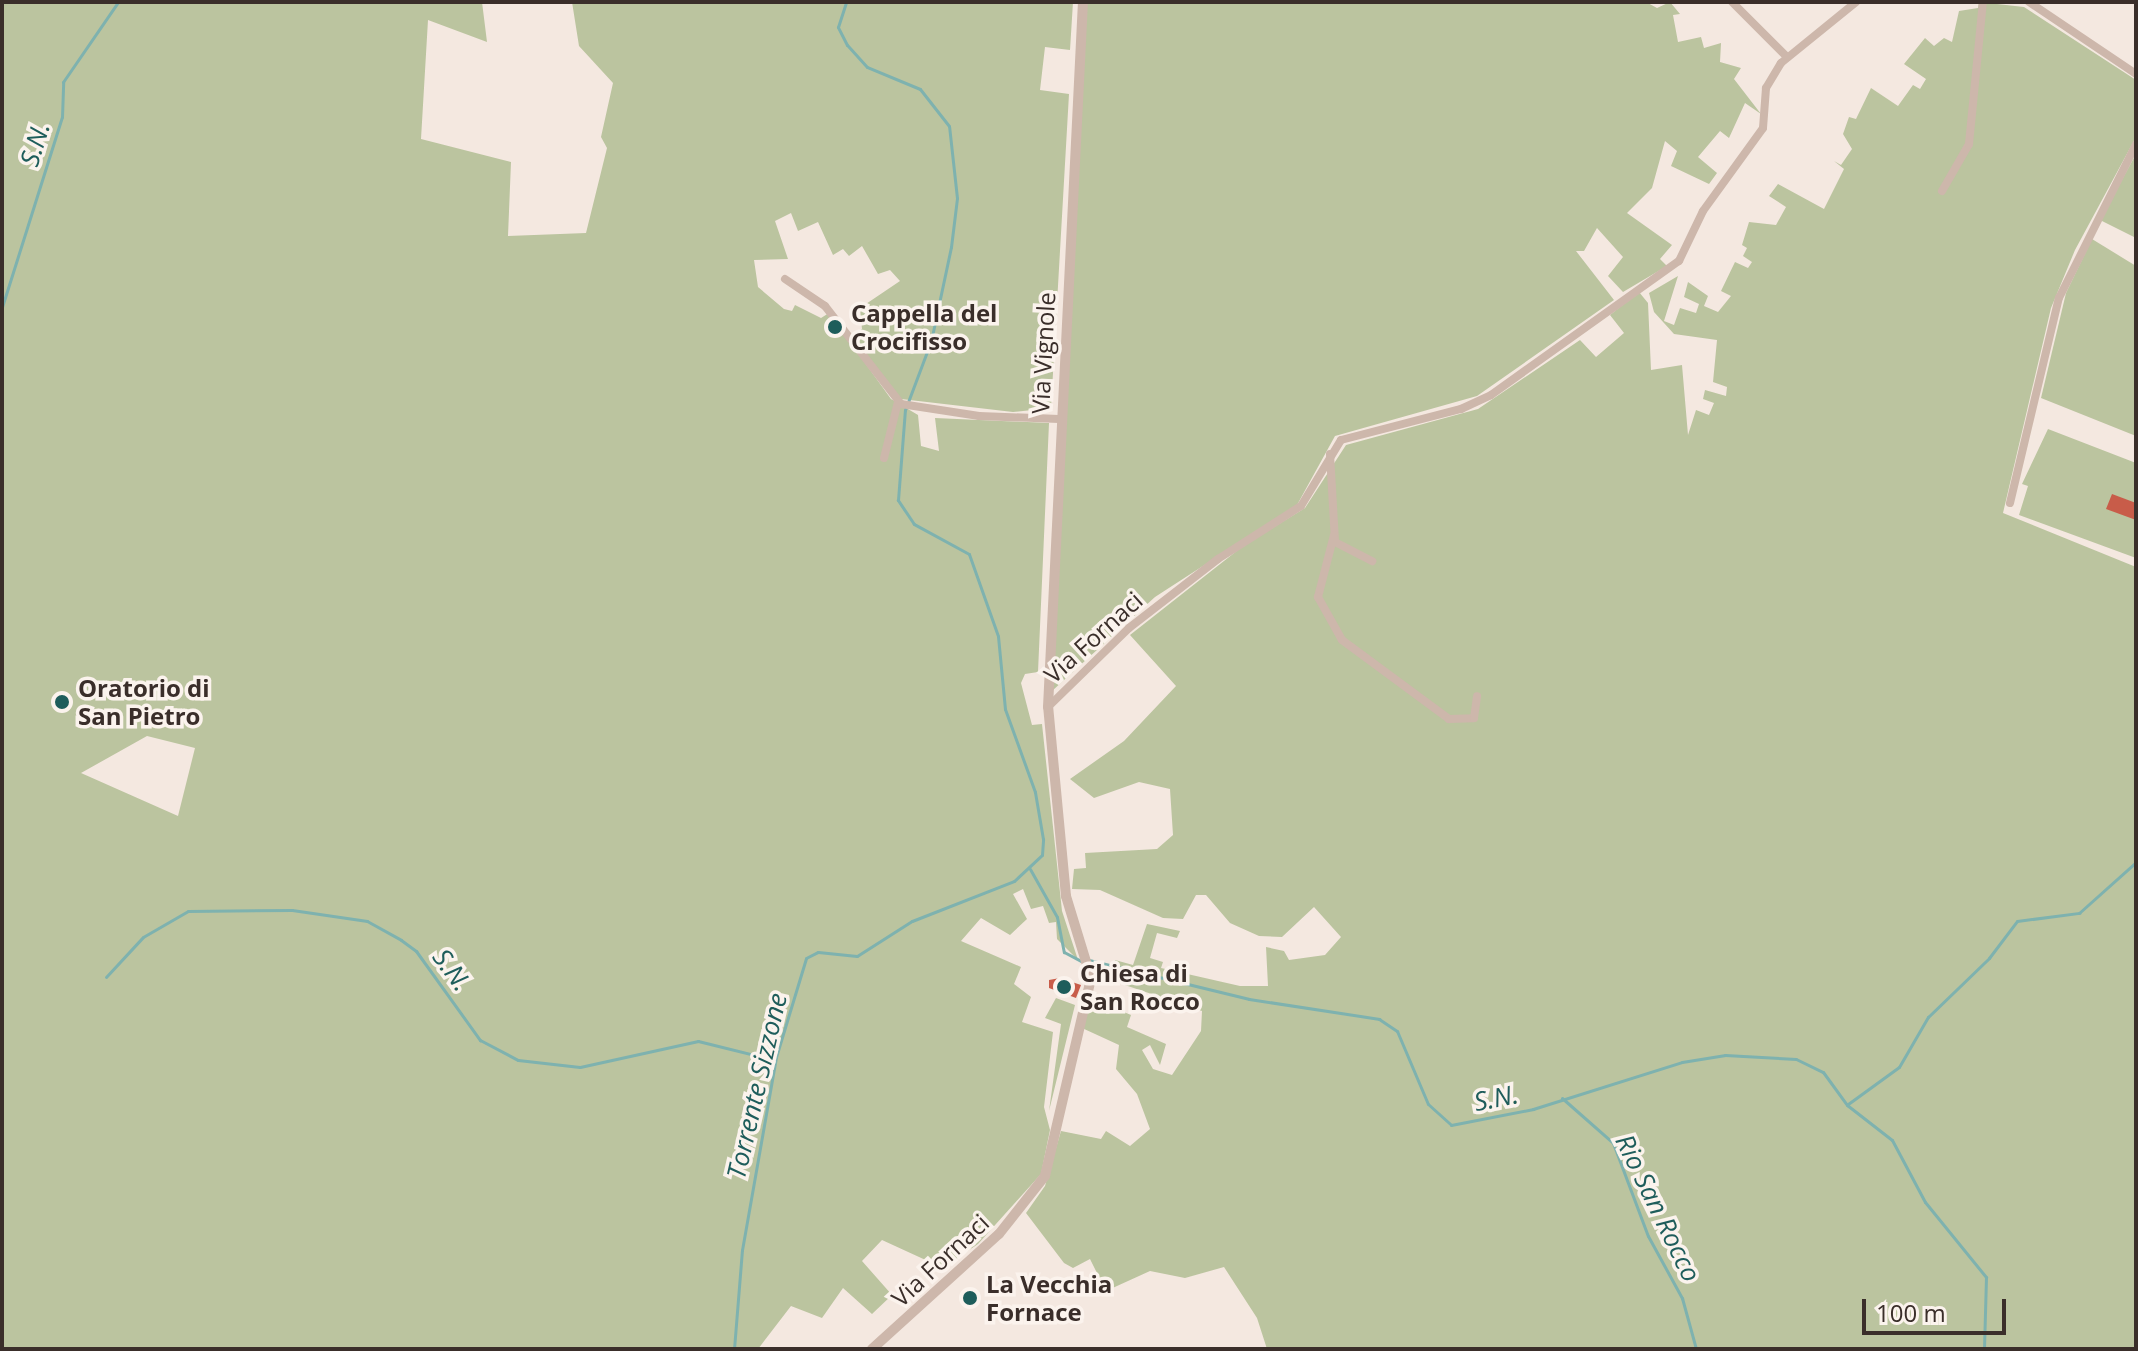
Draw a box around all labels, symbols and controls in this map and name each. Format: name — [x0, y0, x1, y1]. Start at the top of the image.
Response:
water label: S.N. — [14, 118, 56, 170]
street label: Via Vignole — [1025, 291, 1061, 415]
place label: Cappella del Crocifisso — [851, 299, 997, 355]
marker: Cappella del Crocifisso — [826, 318, 844, 336]
street label: Via Fornaci — [1038, 585, 1148, 689]
place label: Oratorio di San Pietro — [78, 674, 210, 730]
marker: Oratorio di San Pietro — [53, 693, 71, 711]
water label: S.N. — [426, 943, 478, 997]
place label: Chiesa di San Rocco — [1080, 959, 1200, 1015]
marker: Chiesa di San Rocco — [1055, 978, 1073, 996]
water label: Torrente Sizzone — [720, 990, 794, 1182]
water label: S.N. — [1471, 1078, 1521, 1118]
water label: Rio San Rocco — [1609, 1129, 1707, 1287]
street label: Via Fornaci — [886, 1208, 994, 1312]
place label: La Vecchia Fornace — [986, 1270, 1112, 1326]
scale bar — [1866, 1283, 2010, 1333]
marker: La Vecchia Fornace — [961, 1289, 979, 1307]
text: 100 m — [1876, 1296, 1946, 1329]

